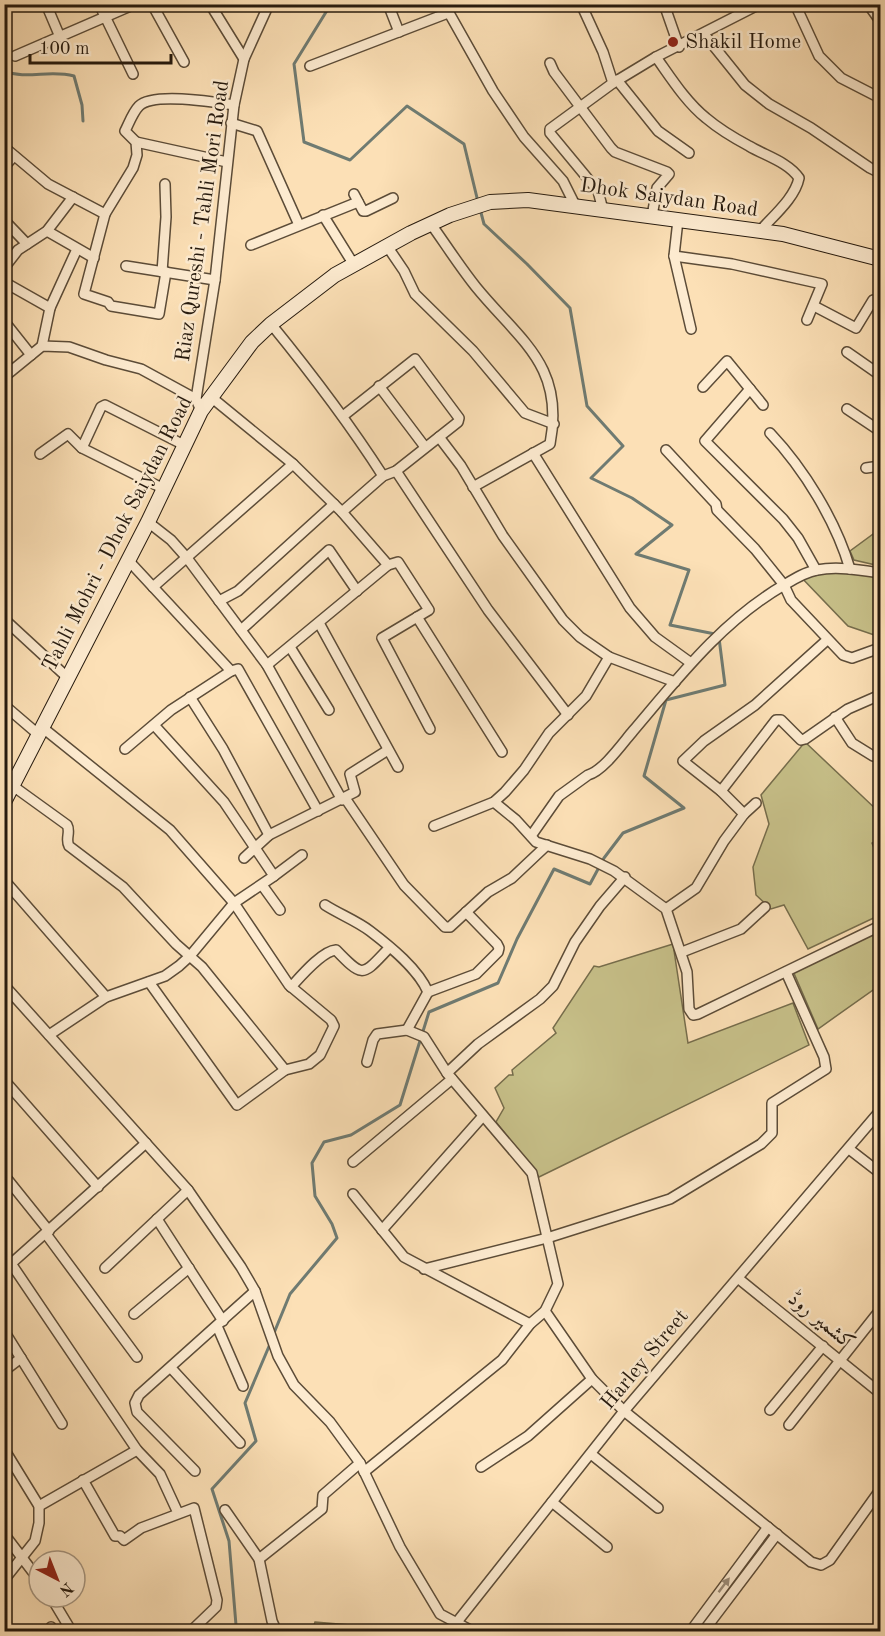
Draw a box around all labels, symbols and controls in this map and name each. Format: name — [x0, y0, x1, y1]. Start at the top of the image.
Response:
scale bar — [30, 27, 171, 65]
place label: Shakil Home — [685, 32, 801, 53]
marker: Shakil Home — [666, 35, 680, 49]
text: 100 m — [39, 40, 90, 58]
street label: Riaz Qureshi - Tahli Mori Road — [173, 79, 233, 363]
street label: Dhok Saiydan Road — [579, 175, 759, 221]
street label: Tahli Mohri - Dhok Saiydan Road — [39, 393, 197, 675]
street label: کشمیر روڈ — [784, 1286, 860, 1354]
street label: Harley Street — [597, 1306, 693, 1414]
north arrow — [27, 1549, 87, 1609]
one-way arrow — [718, 1577, 730, 1592]
text: N — [55, 1579, 76, 1599]

